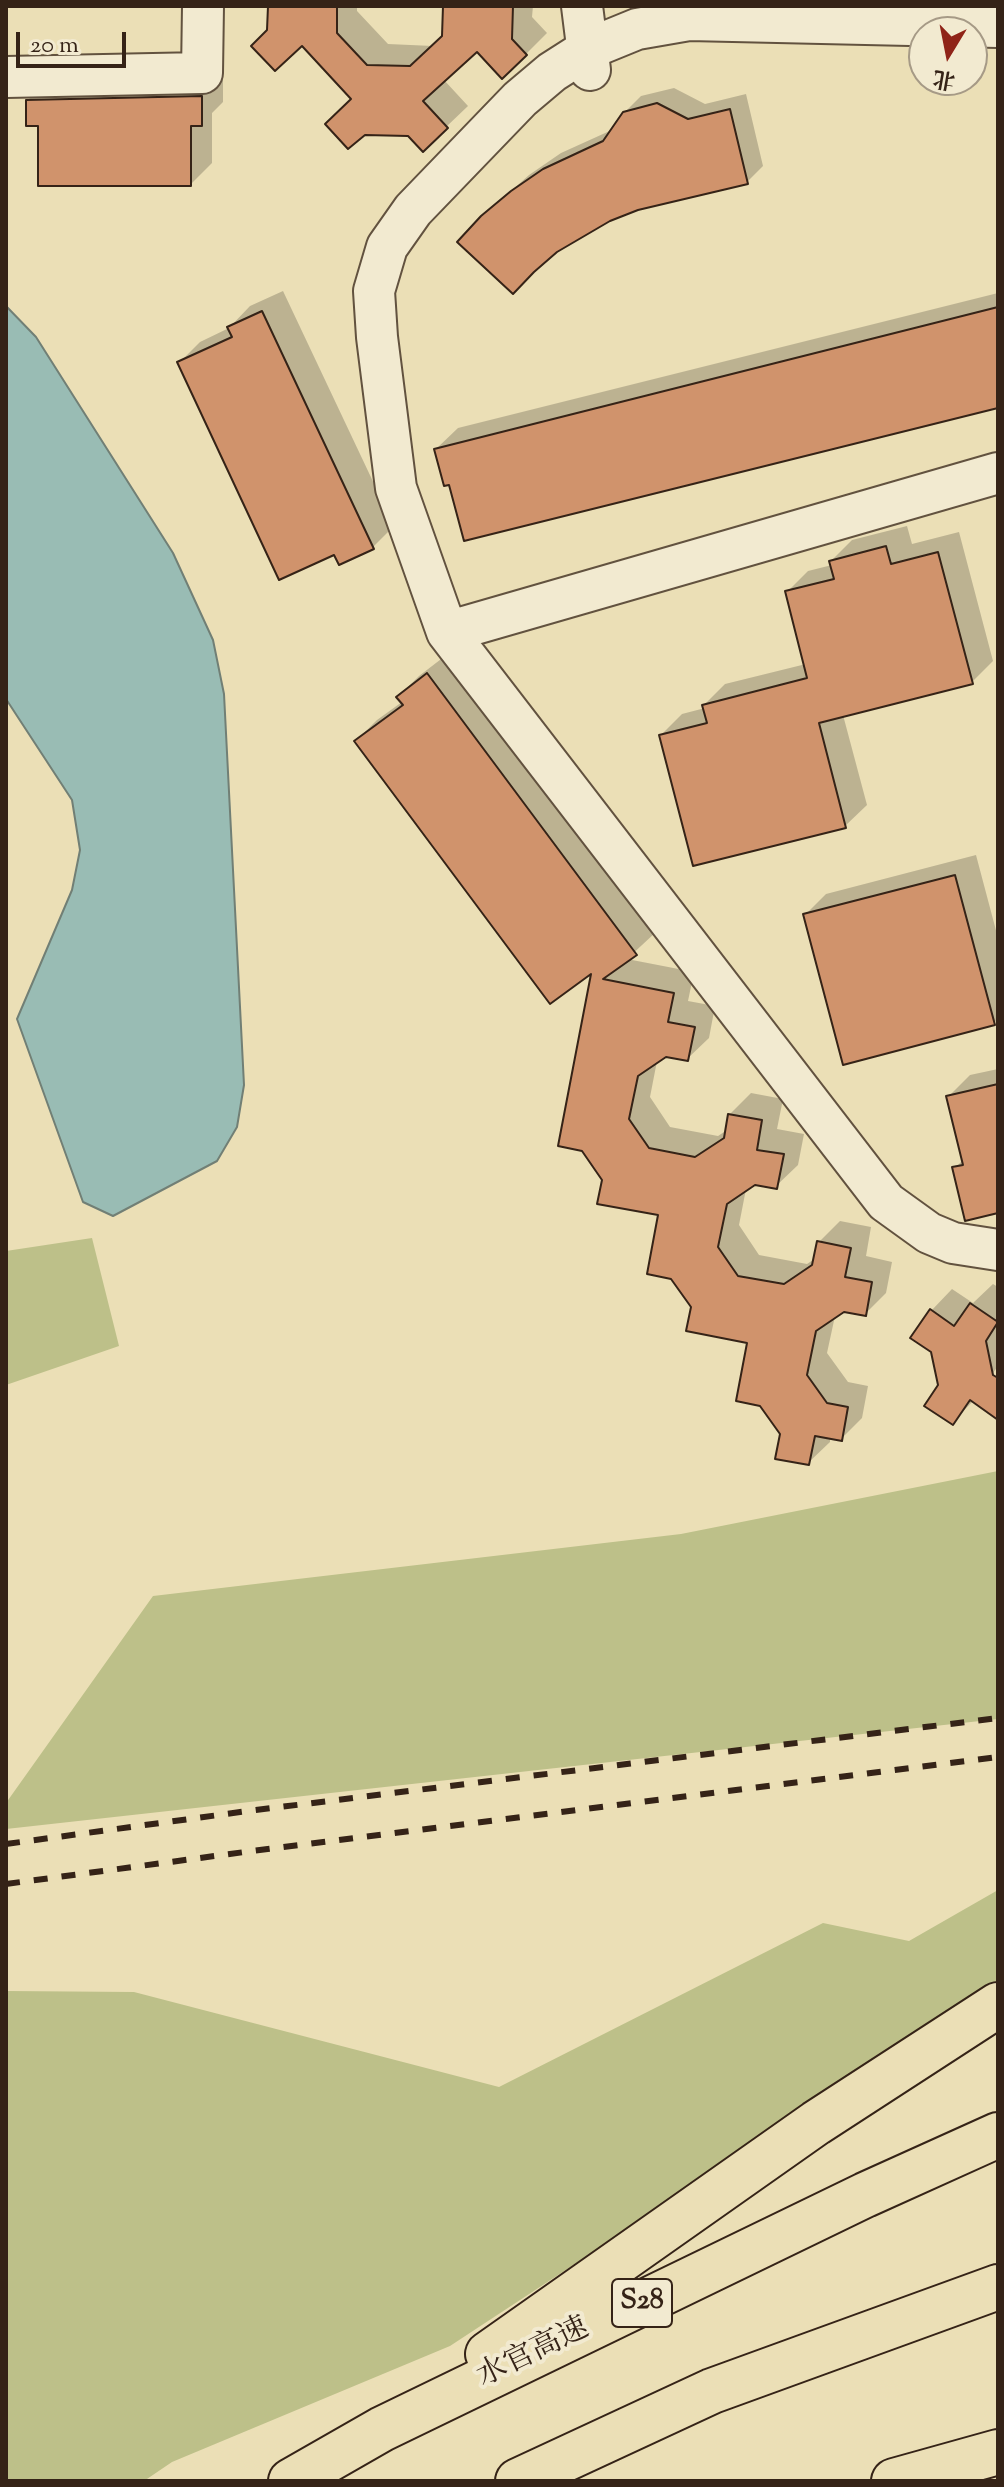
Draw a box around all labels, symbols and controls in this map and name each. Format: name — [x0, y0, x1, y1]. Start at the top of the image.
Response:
scale bar — [20, 16, 130, 66]
north arrow — [908, 16, 988, 96]
text: 20 m — [30, 29, 79, 63]
text: 北 — [931, 60, 958, 95]
road number: S28 — [612, 2279, 672, 2327]
street label: 水官高速 — [472, 2313, 596, 2397]

